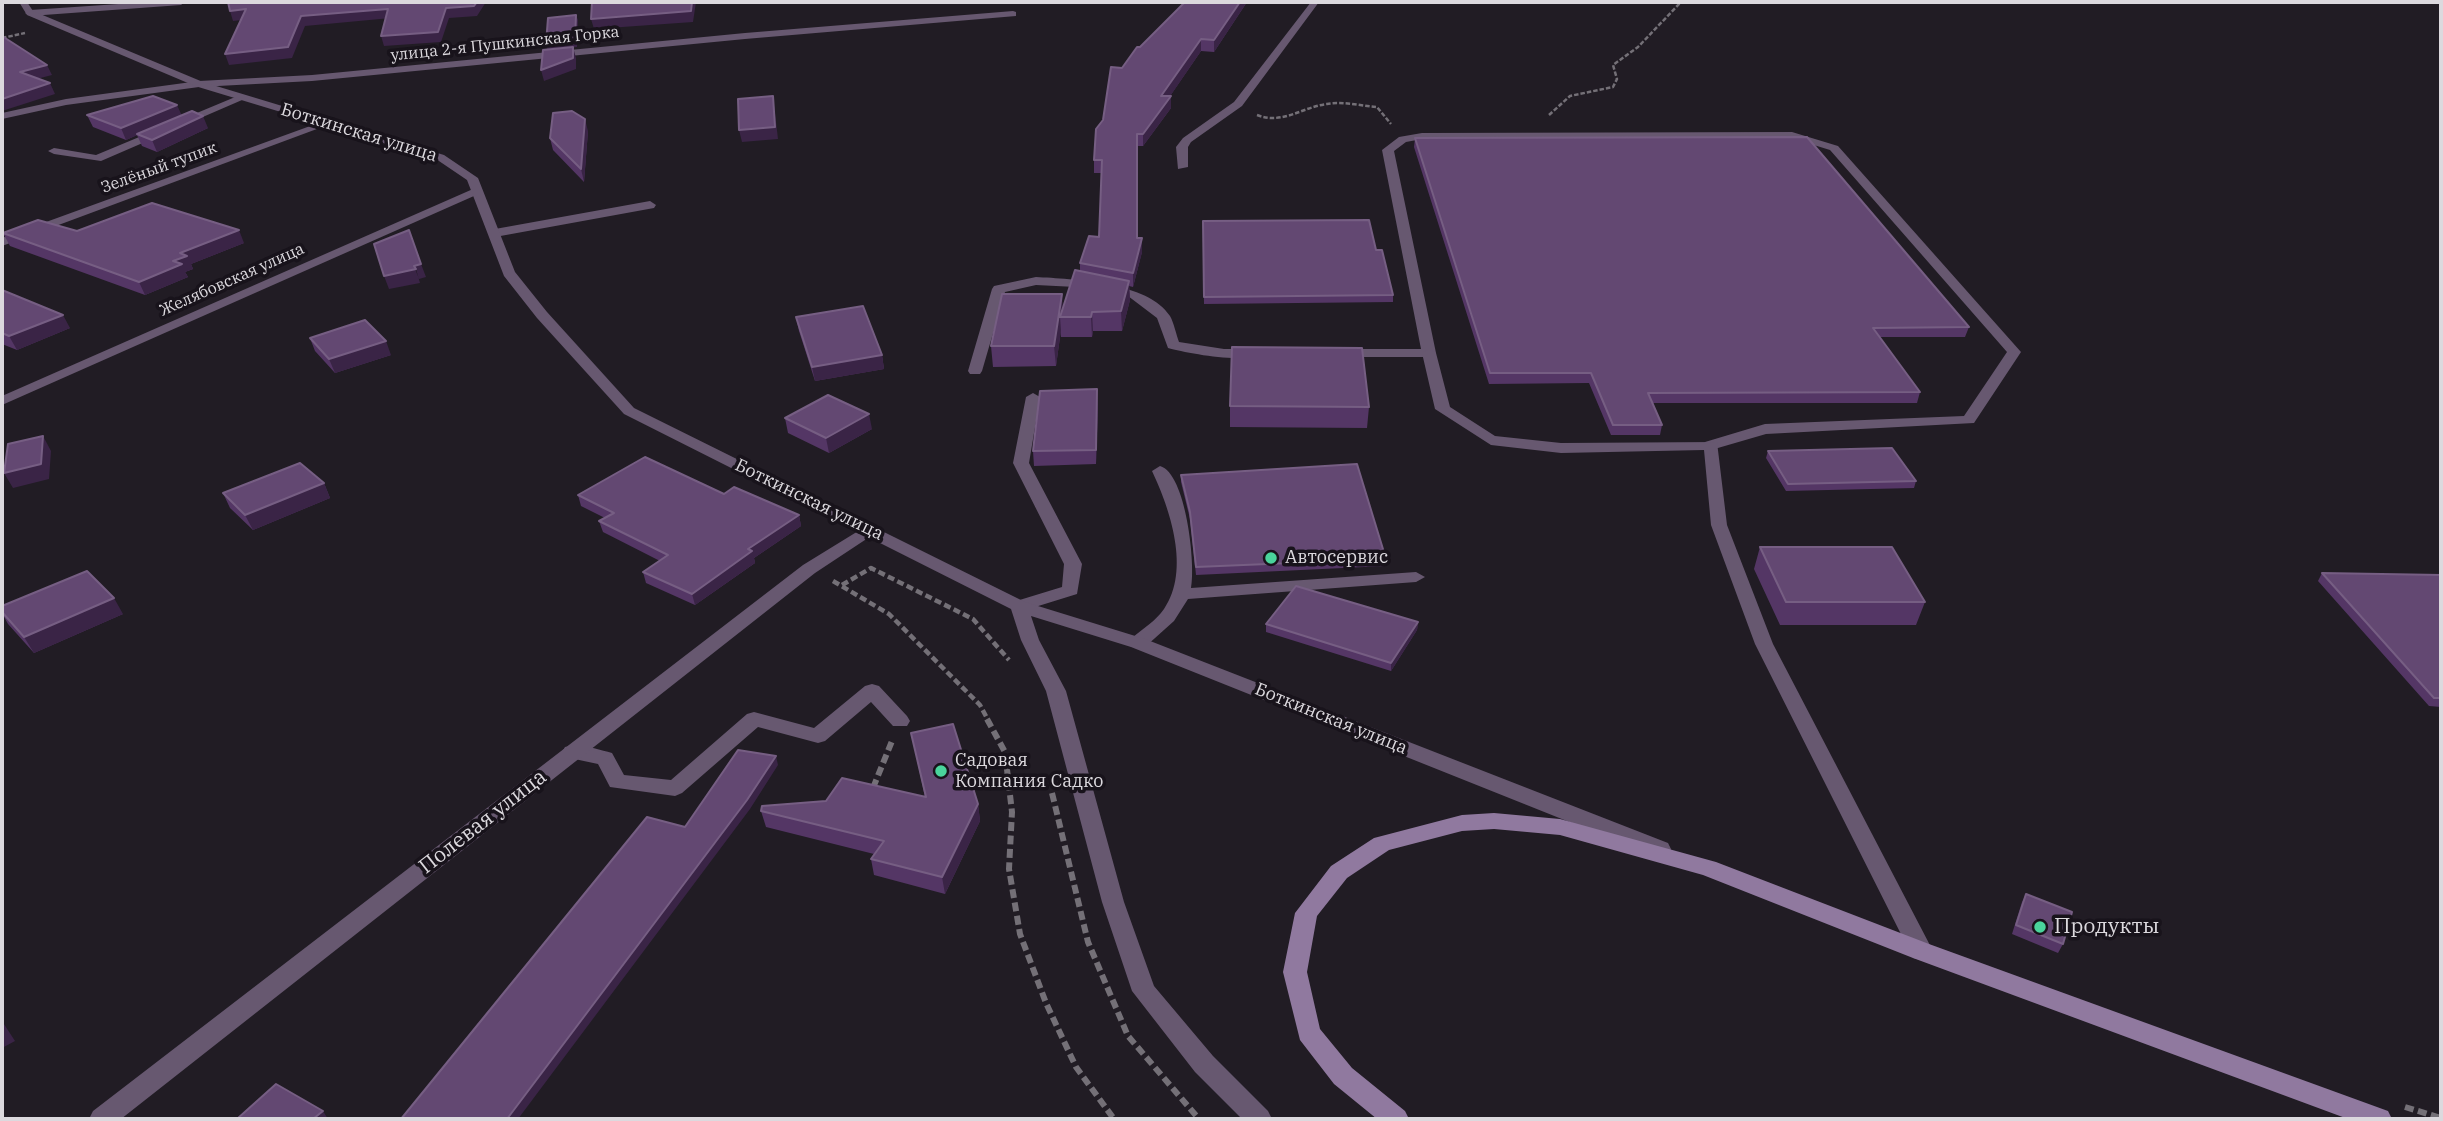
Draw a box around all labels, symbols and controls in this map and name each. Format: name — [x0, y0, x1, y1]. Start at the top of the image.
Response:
street label: улица 2-я Пушкинская Горка — [390, 22, 620, 66]
street label: Боткинская улица — [278, 99, 440, 167]
street label: Зелёный тупик — [99, 138, 219, 198]
street label: Желябовская улица — [157, 239, 307, 321]
street label: Боткинская улица — [731, 455, 887, 545]
place label: Автосервис — [1285, 547, 1388, 569]
marker: Автосервис — [1263, 550, 1279, 566]
street label: Боткинская улица — [1252, 679, 1410, 759]
place label: Садовая Компания Садко — [955, 750, 1103, 792]
marker: Садовая Компания Садко — [933, 763, 949, 779]
street label: Полевая улица — [414, 764, 552, 880]
place label: Продукты — [2054, 914, 2159, 940]
marker: Продукты — [2032, 919, 2048, 935]

